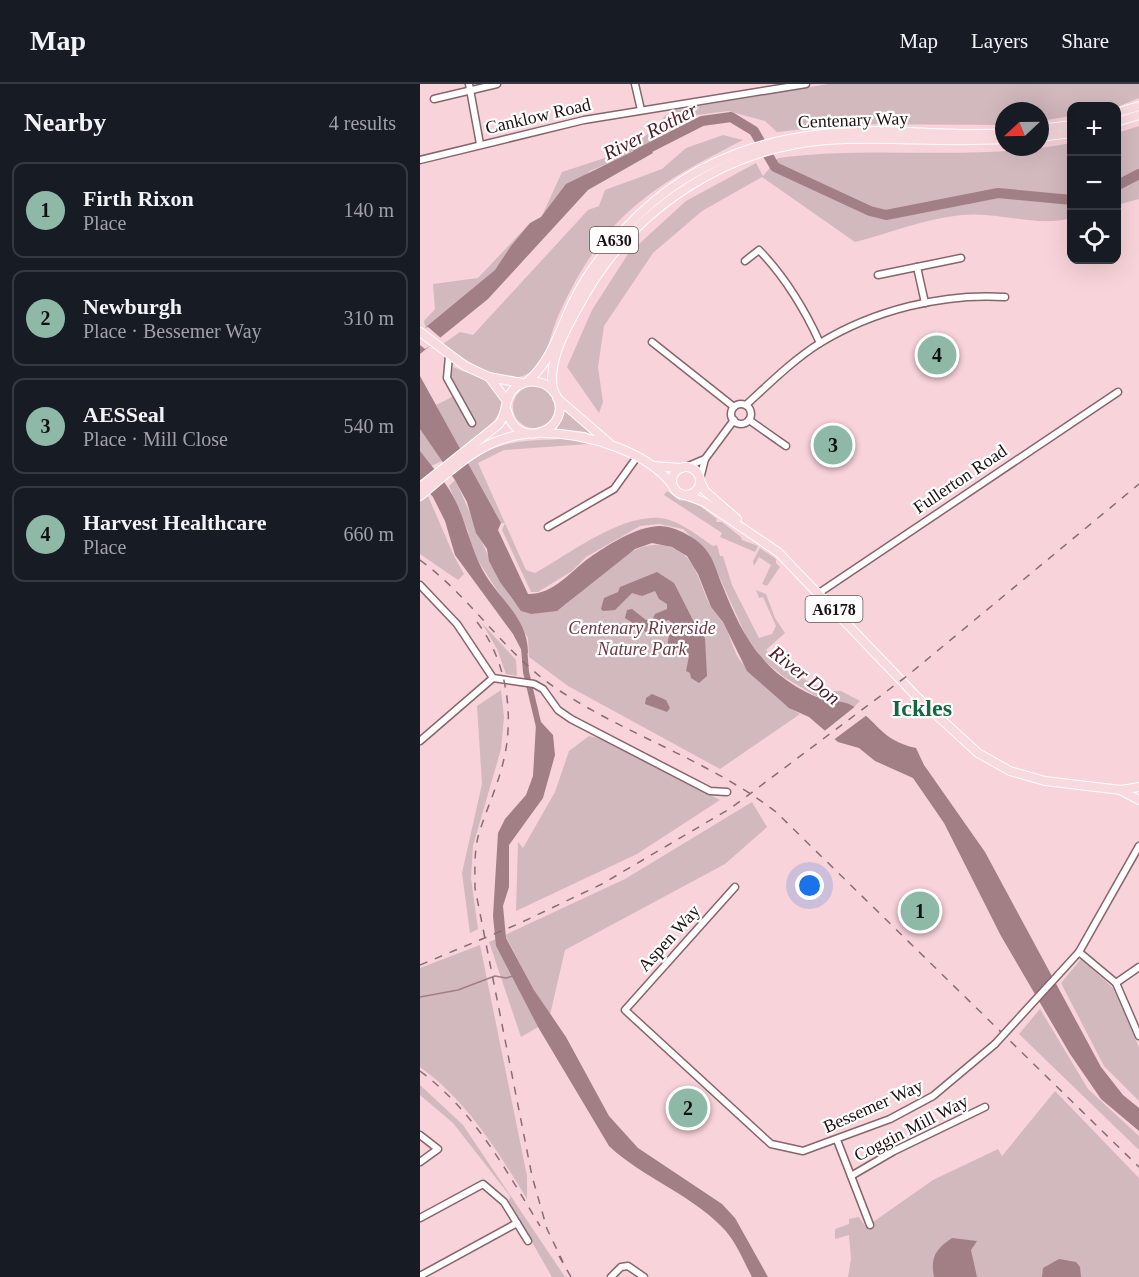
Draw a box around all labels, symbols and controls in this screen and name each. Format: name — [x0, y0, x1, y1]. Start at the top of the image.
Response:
text: Map — [30, 25, 86, 56]
text: Map — [900, 29, 938, 53]
text: Layers — [971, 29, 1028, 53]
text: Share — [1061, 29, 1109, 53]
street label: Canklow Road — [483, 94, 593, 138]
water label: River Rother — [598, 98, 701, 165]
north arrow — [995, 102, 1049, 156]
map controls — [1067, 102, 1121, 264]
button: + — [1067, 102, 1121, 156]
text: Nearby — [24, 108, 106, 137]
street label: Centenary Way — [797, 108, 909, 132]
text: 4 results — [329, 112, 396, 134]
button: − — [1067, 156, 1121, 210]
text: Firth Rixon — [83, 186, 194, 211]
text: 1 — [41, 199, 51, 221]
text: 140 m — [343, 199, 394, 221]
button: locate — [1067, 210, 1121, 264]
text: Place — [83, 212, 126, 234]
road number: A630 — [590, 227, 638, 253]
text: Newburgh — [83, 294, 182, 319]
text: 2 — [41, 307, 51, 329]
text: 310 m — [343, 307, 394, 329]
text: Place · Bessemer Way — [83, 320, 262, 342]
pin: 4 — [918, 332, 956, 378]
text: AESSeal — [83, 402, 165, 427]
text: 3 — [41, 415, 51, 437]
text: 540 m — [343, 415, 394, 437]
pin: 3 — [814, 422, 852, 468]
text: Place · Mill Close — [83, 428, 228, 450]
street label: Fullerton Road — [909, 440, 1011, 518]
text: Harvest Healthcare — [83, 510, 266, 535]
text: 4 — [41, 523, 51, 545]
text: 660 m — [343, 523, 394, 545]
text: Place — [83, 536, 126, 558]
road number: A6178 — [806, 596, 862, 622]
park label: Centenary Riverside Nature Park — [568, 618, 716, 659]
water label: River Don — [765, 640, 844, 709]
district label: Ickles — [892, 695, 952, 721]
your location — [795, 871, 824, 900]
pin: 1 — [900, 888, 940, 934]
street label: Aspen Way — [634, 901, 704, 975]
street label: Bessemer Way — [820, 1075, 926, 1137]
pin: 2 — [668, 1086, 708, 1130]
street label: Coggin Mill Way — [851, 1091, 971, 1165]

